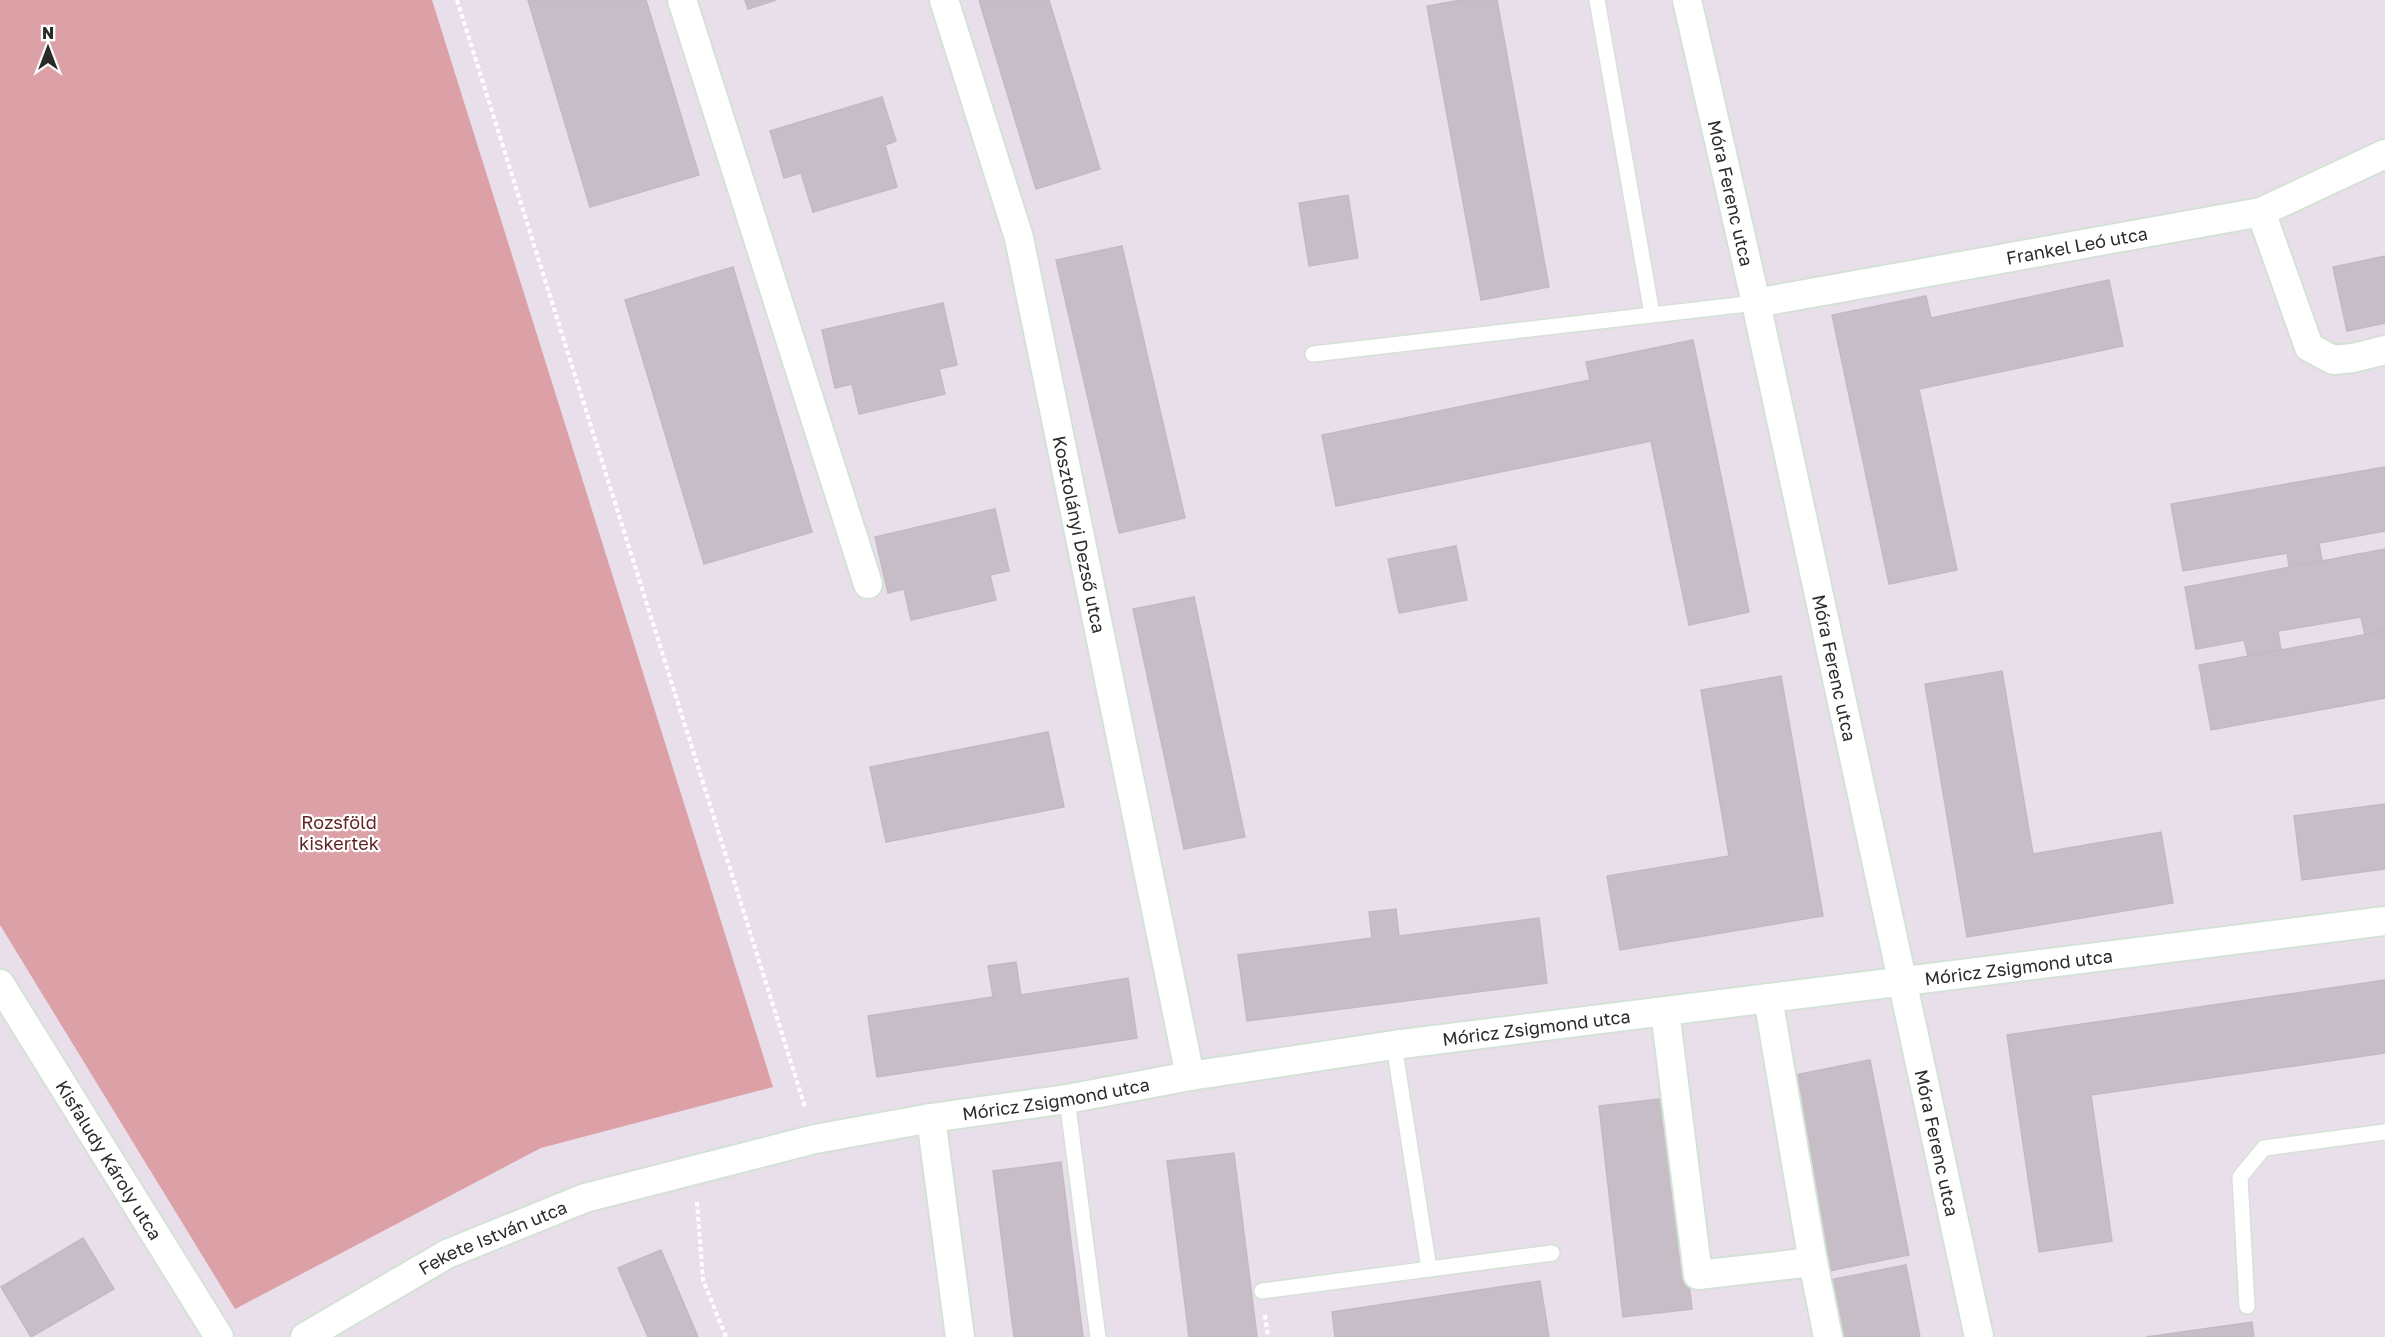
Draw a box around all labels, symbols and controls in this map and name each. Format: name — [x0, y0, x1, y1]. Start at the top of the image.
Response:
north arrow — [18, 18, 78, 78]
text: N — [42, 23, 54, 43]
street label: Móra Ferenc utca — [1704, 118, 1758, 268]
street label: Frankel Leó utca — [2004, 222, 2149, 269]
street label: Kosztolányi Dezső utca — [1049, 434, 1110, 635]
street label: Móra Ferenc utca — [1808, 592, 1861, 743]
park label: Rozsföld kiskertek — [299, 811, 379, 854]
street label: Móricz Zsigmond utca — [1923, 944, 2114, 990]
street label: Móricz Zsigmond utca — [1441, 1005, 1632, 1050]
street label: Móra Ferenc utca — [1911, 1068, 1964, 1218]
street label: Móricz Zsigmond utca — [961, 1073, 1151, 1125]
street label: Kisfaludy Károly utca — [51, 1076, 167, 1244]
street label: Fekete István utca — [414, 1196, 570, 1279]

